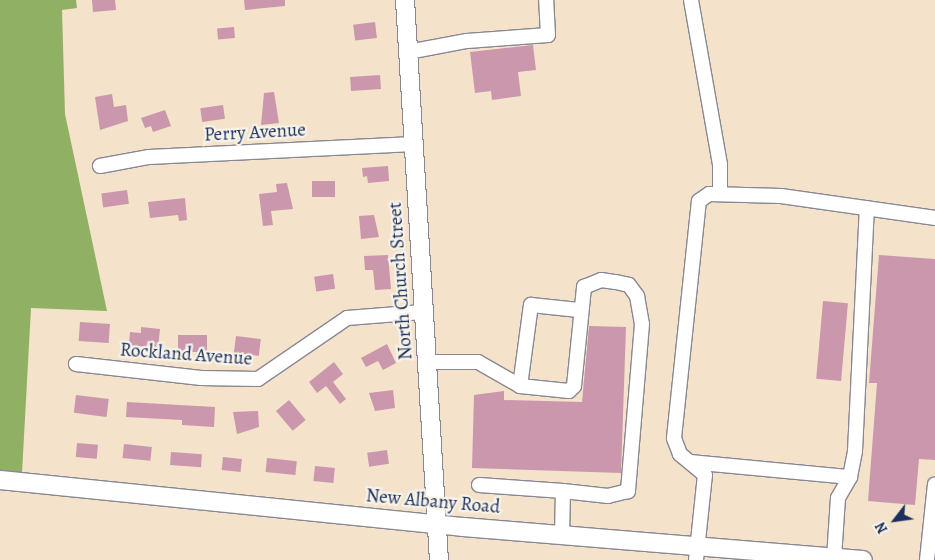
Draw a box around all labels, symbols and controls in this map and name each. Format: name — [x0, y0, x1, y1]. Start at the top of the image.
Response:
street label: Perry Avenue — [204, 119, 306, 147]
street label: North Church Street — [384, 201, 418, 361]
street label: Rockland Avenue — [119, 339, 253, 371]
street label: New Albany Road — [365, 485, 501, 519]
north arrow — [870, 495, 920, 545]
text: N — [871, 519, 892, 537]

